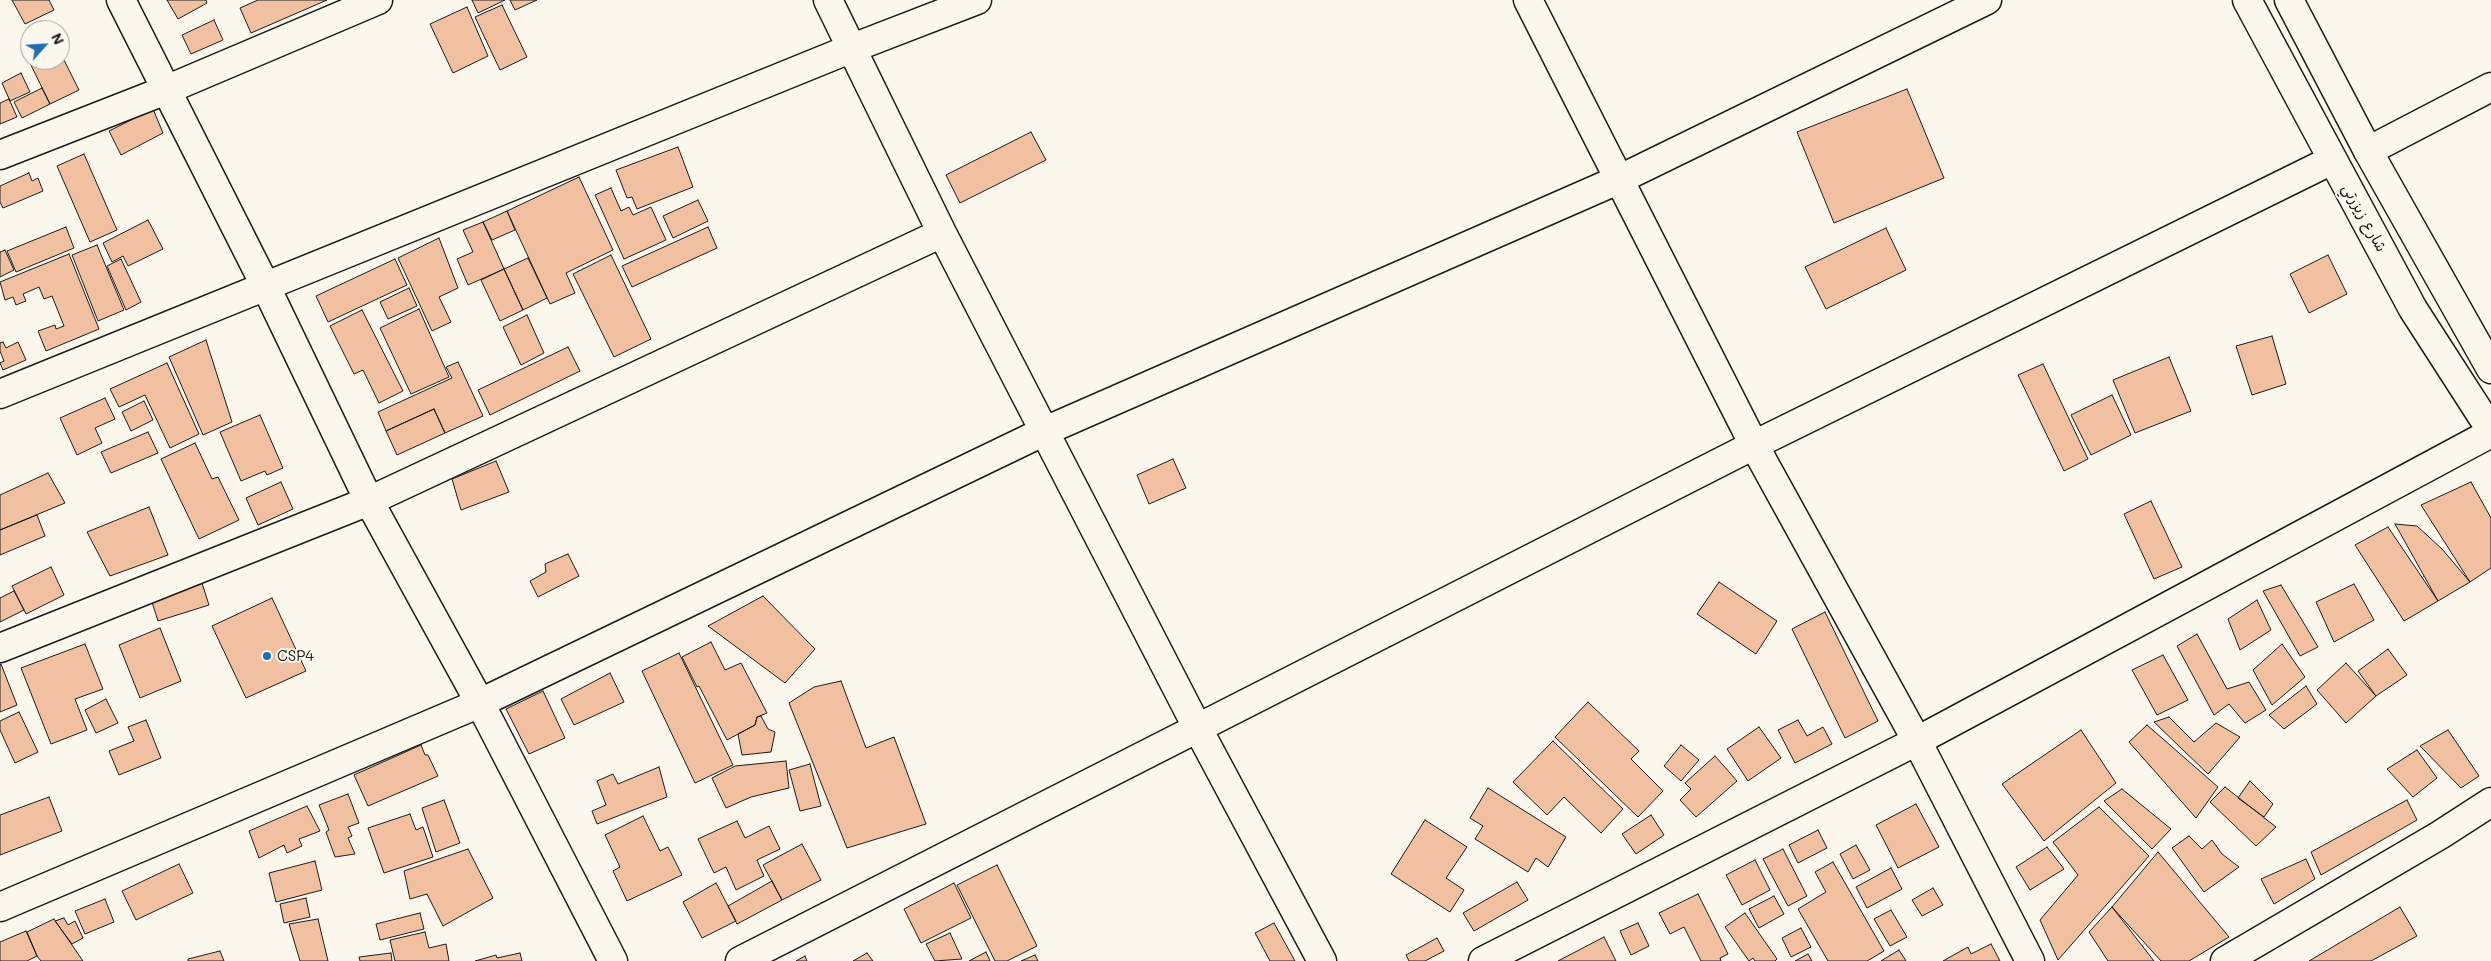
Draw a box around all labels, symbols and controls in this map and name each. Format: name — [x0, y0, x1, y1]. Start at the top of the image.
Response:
north arrow — [20, 20, 70, 70]
text: N — [47, 30, 69, 48]
street label: شارع زيزرتي — [2338, 181, 2390, 255]
place label: CSP4 — [277, 647, 314, 665]
marker: CSP4 — [261, 650, 273, 662]

